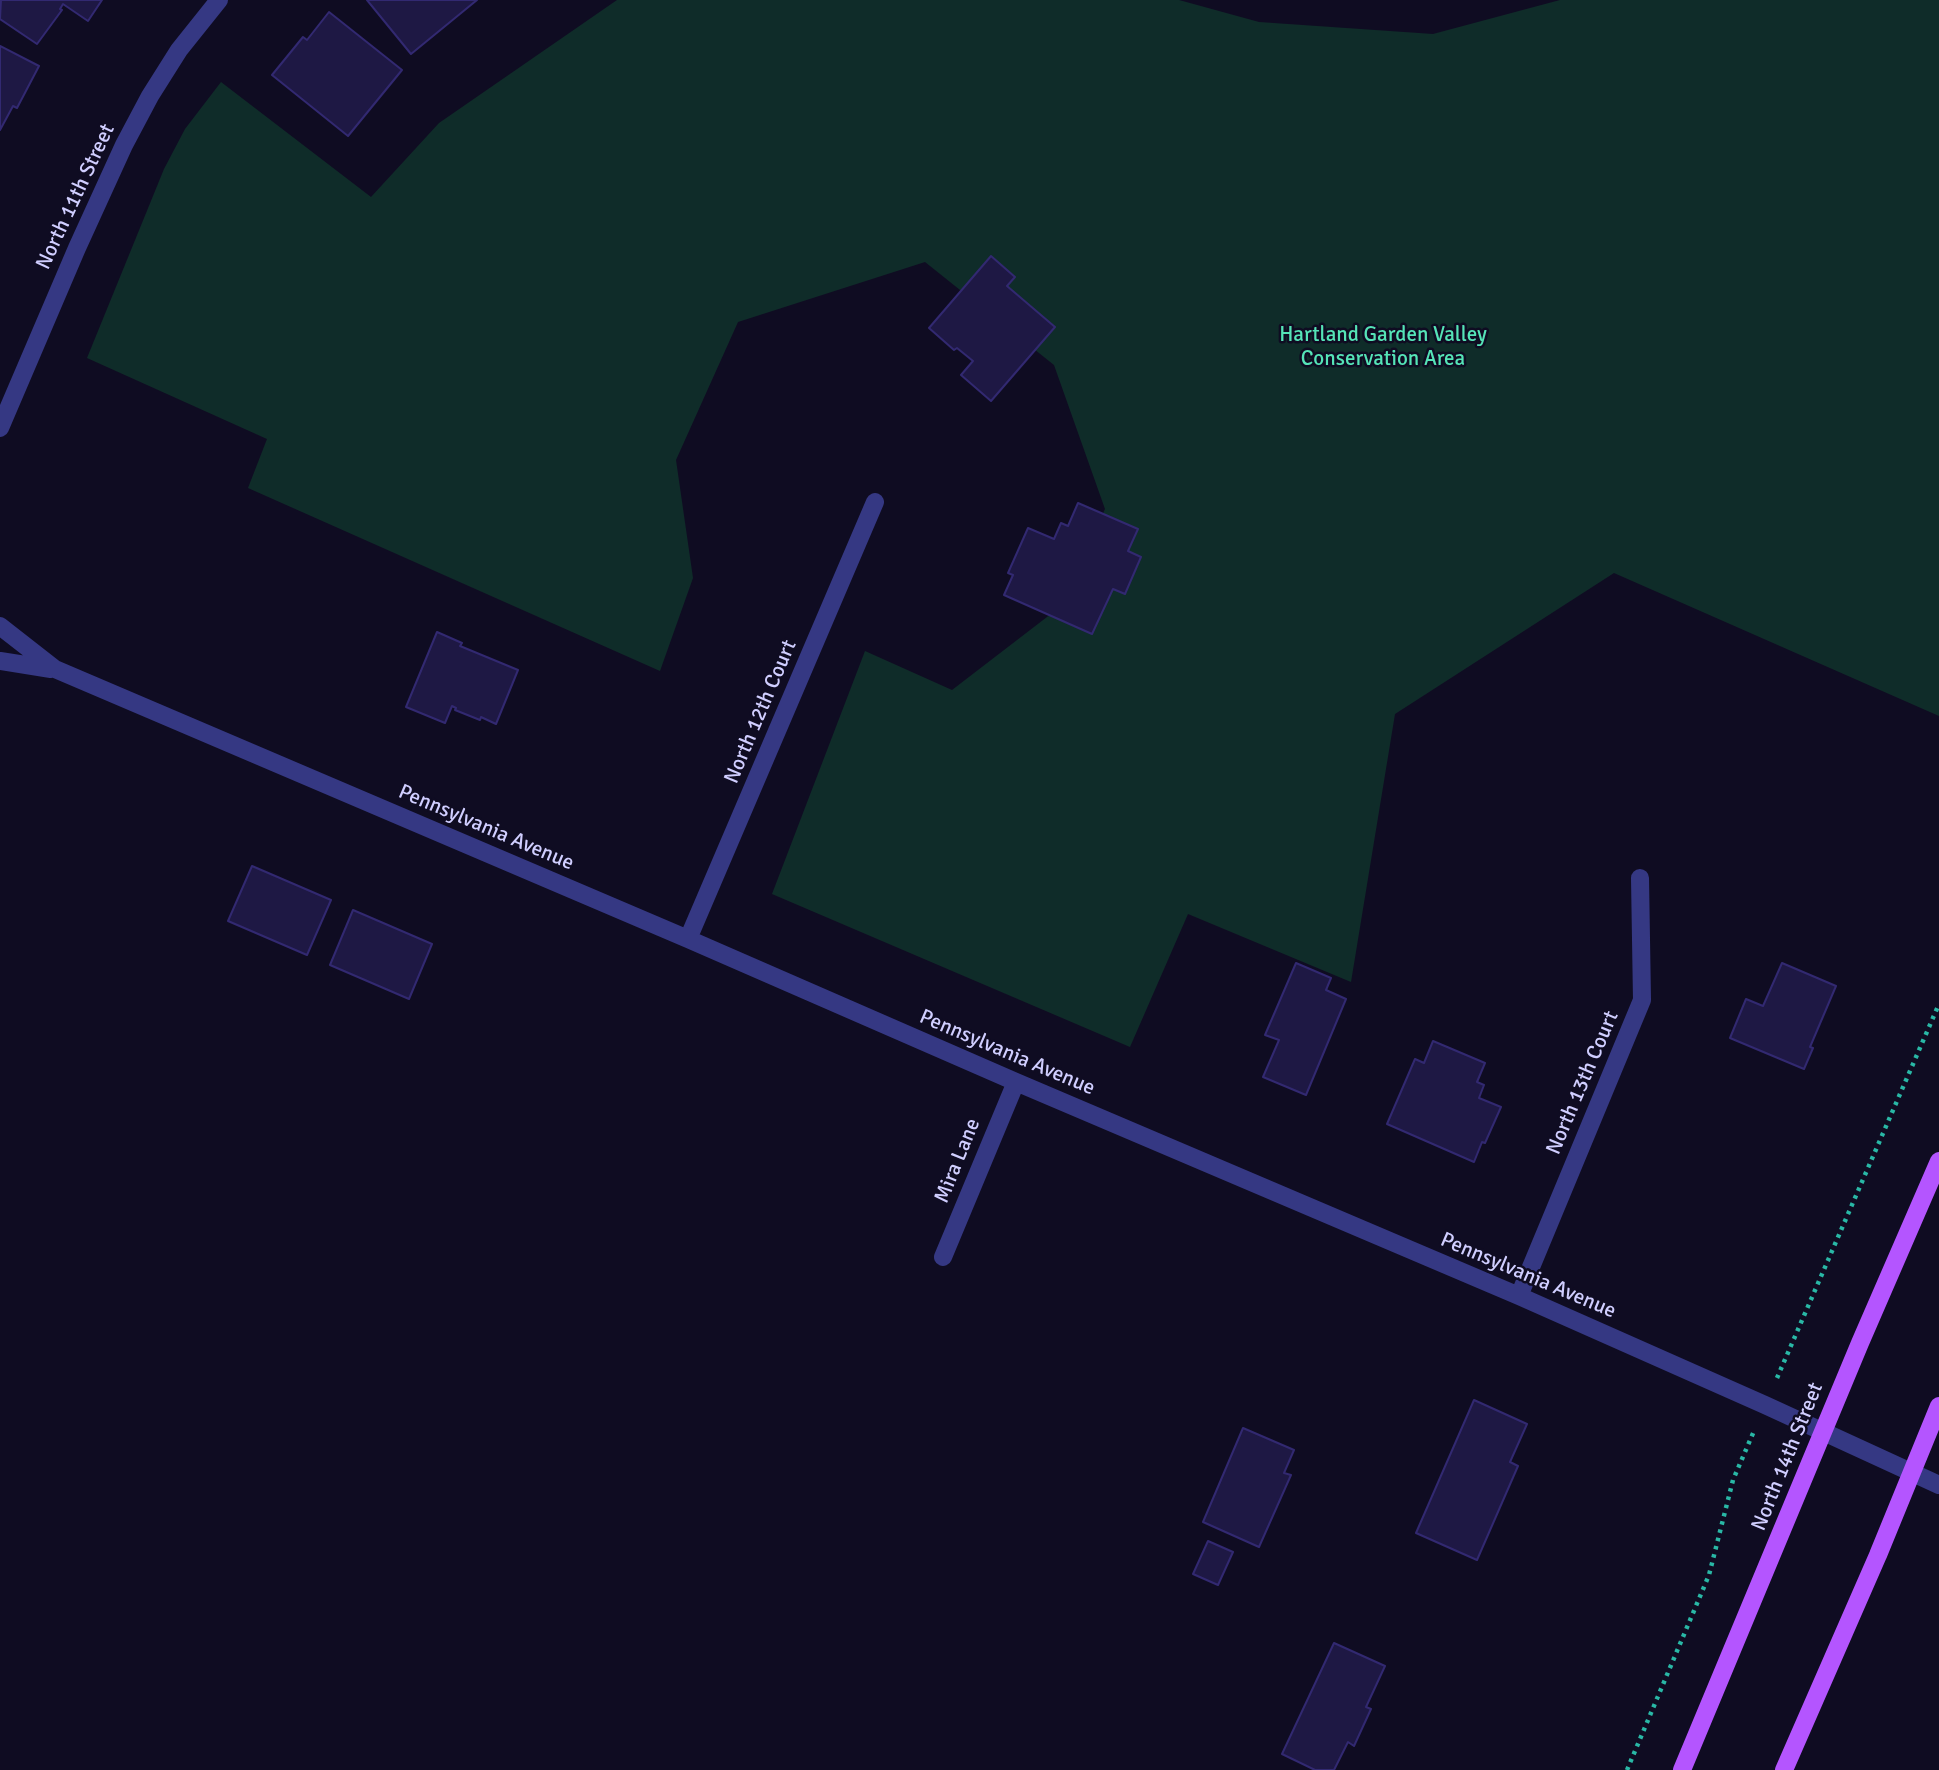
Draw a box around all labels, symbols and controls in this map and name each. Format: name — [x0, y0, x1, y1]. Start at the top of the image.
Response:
street label: North 11th Street — [31, 120, 121, 274]
park label: Hartland Garden Valley Conservation Area — [1279, 322, 1487, 372]
street label: North 12th Court — [719, 637, 803, 787]
street label: Pennsylvania Avenue — [395, 780, 577, 876]
street label: Pennsylvania Avenue — [916, 1005, 1098, 1101]
street label: North 13th Court — [1541, 1008, 1625, 1158]
street label: Mira Lane — [930, 1115, 986, 1207]
street label: Pennsylvania Avenue — [1437, 1228, 1619, 1324]
street label: North 14th Street — [1747, 1379, 1829, 1535]

